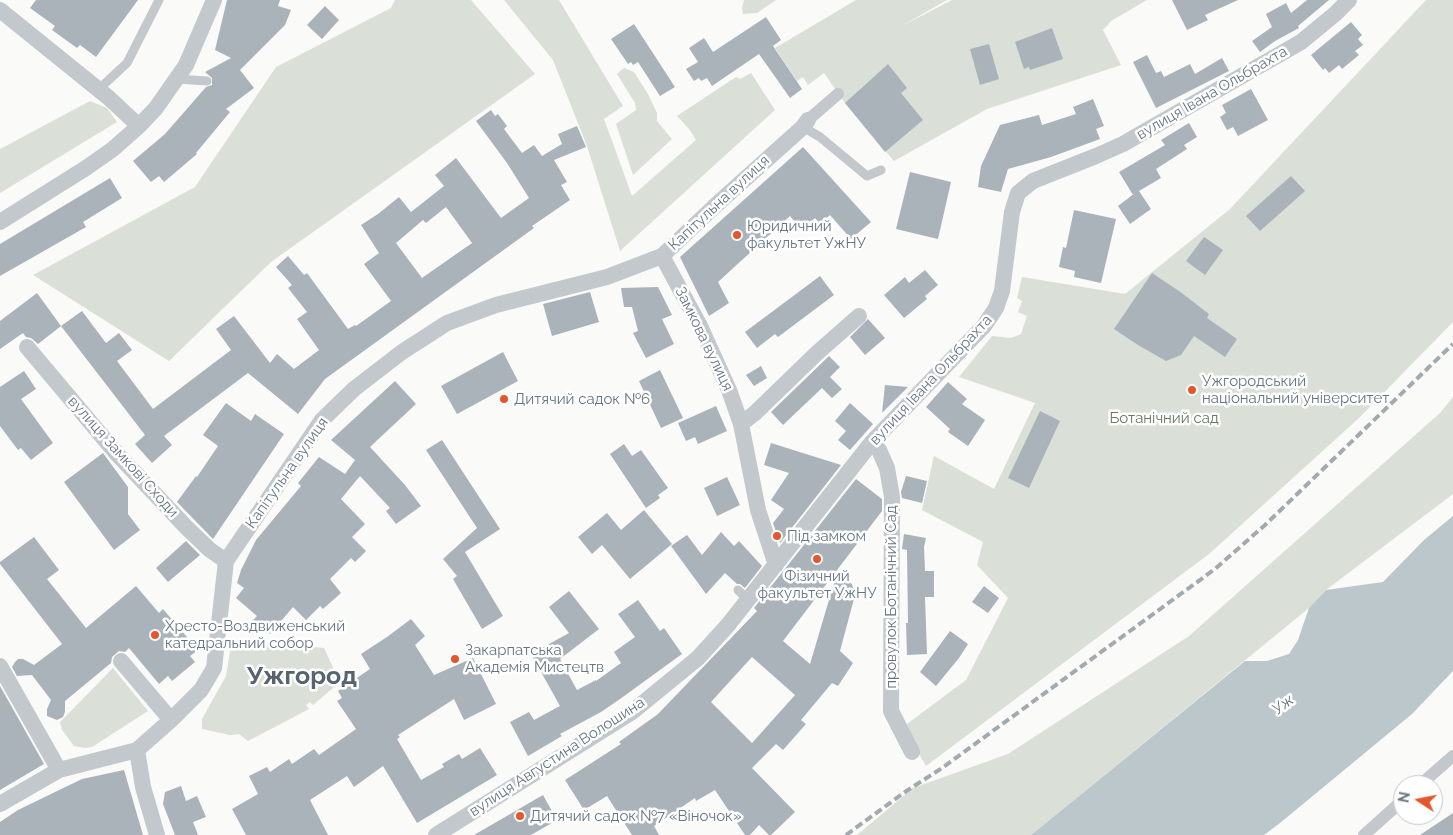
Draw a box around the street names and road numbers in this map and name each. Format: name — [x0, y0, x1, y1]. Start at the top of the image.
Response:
street label: вулиця Івана Ольбрахта — [1133, 42, 1291, 144]
street label: Капітульна вулиця — [665, 152, 773, 254]
street label: Замкова вулиця — [671, 284, 737, 394]
street label: вулиця Івана Ольбрахта — [866, 311, 996, 449]
street label: вулиця Замкові Сходи — [64, 393, 182, 521]
street label: Капітульна вулиця — [242, 414, 332, 532]
street label: провулок Ботанічний Сад — [882, 505, 900, 689]
street label: вулиця Августина Волошина — [466, 694, 648, 820]

